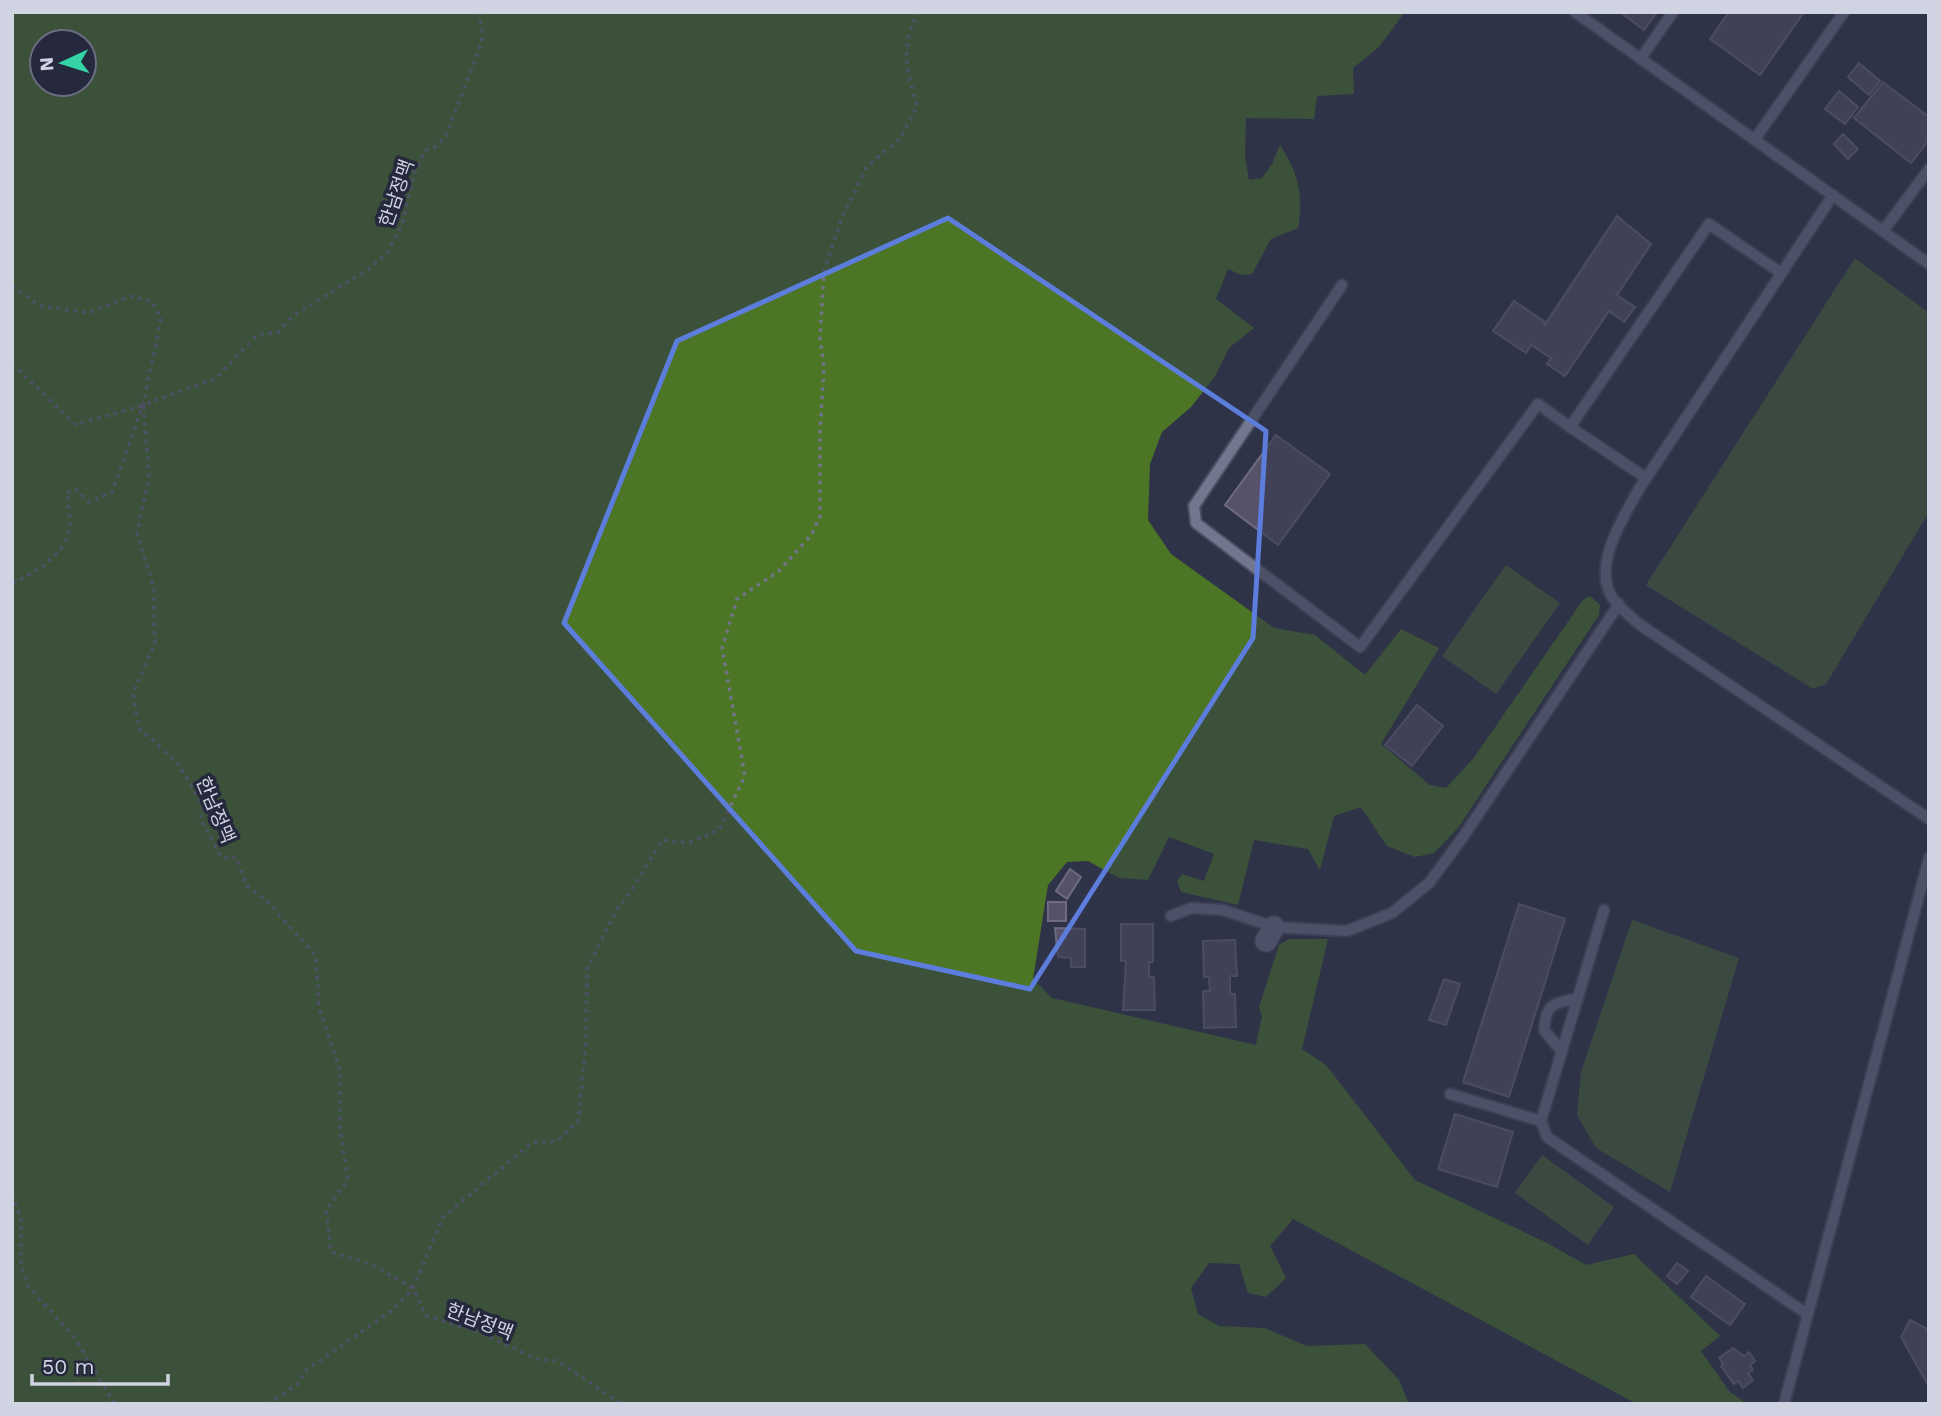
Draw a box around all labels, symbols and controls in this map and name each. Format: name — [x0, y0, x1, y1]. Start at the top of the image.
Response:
north arrow — [28, 28, 98, 98]
text: N — [35, 56, 59, 72]
street label: 한남정맥 — [374, 156, 419, 230]
street label: 한남정맥 — [191, 774, 240, 847]
street label: 한남정맥 — [443, 1298, 517, 1345]
scale bar — [32, 1342, 168, 1386]
text: 50 m — [42, 1354, 94, 1379]

